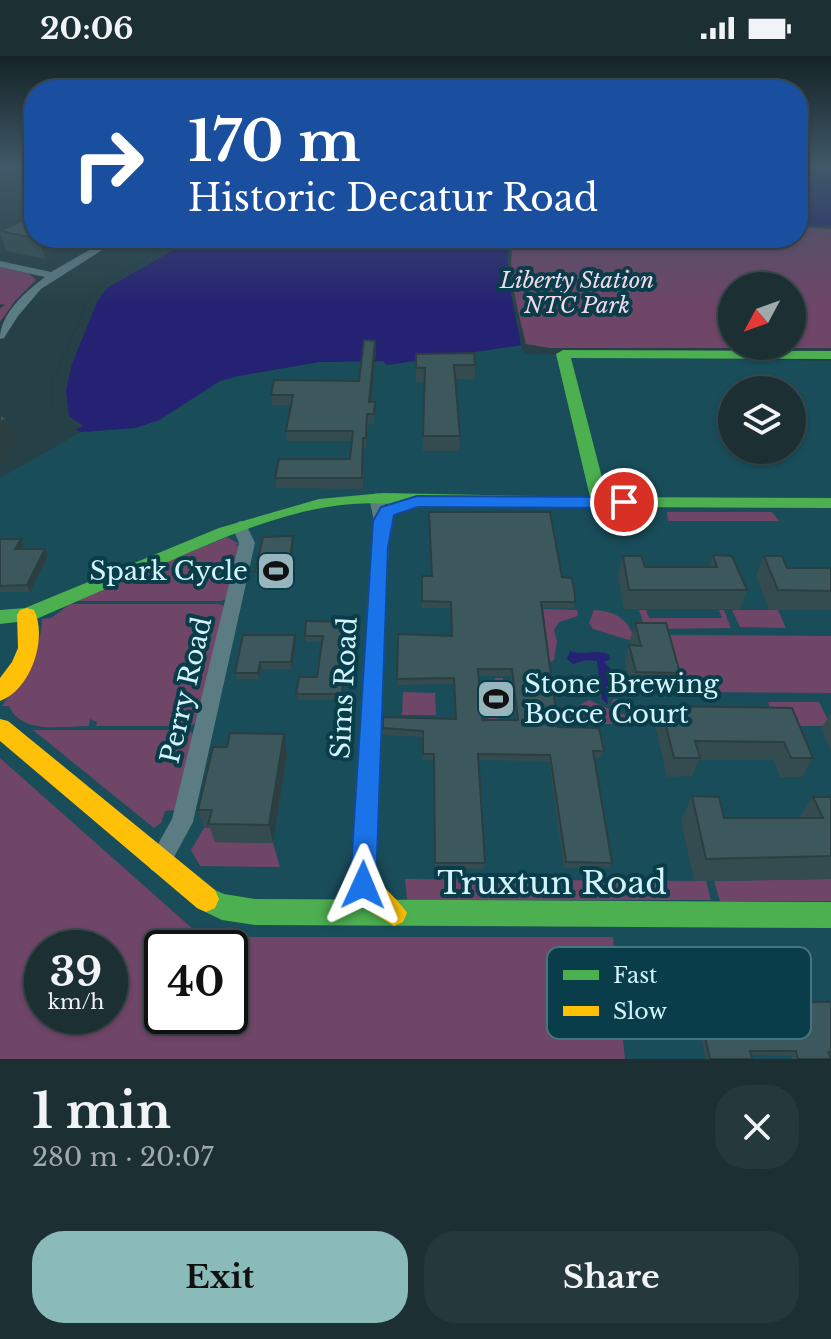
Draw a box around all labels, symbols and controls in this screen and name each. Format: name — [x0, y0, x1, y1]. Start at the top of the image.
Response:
text: 20:06 — [40, 10, 134, 47]
text: 170 m — [188, 107, 360, 176]
icon: right — [56, 112, 160, 216]
text: Historic Decatur Road — [188, 176, 598, 221]
park label: Liberty Station NTC Park — [499, 267, 654, 319]
north arrow — [718, 272, 806, 360]
map controls — [718, 272, 806, 464]
button: layers — [718, 376, 806, 464]
pin — [590, 468, 658, 536]
icon: arrive — [602, 480, 646, 524]
sports icon: Spark Cycle — [255, 550, 297, 592]
place label: Spark Cycle — [90, 555, 248, 587]
street label: Perry Road — [154, 614, 218, 766]
street label: Sims Road — [324, 616, 364, 760]
place label: Stone Brewing Bocce Court — [524, 668, 719, 730]
sports icon: Stone Brewing Bocce Court — [475, 678, 517, 720]
position arrow — [321, 843, 405, 927]
street label: Truxtun Road — [437, 863, 667, 903]
speed limit sign: 40 — [144, 930, 248, 1034]
text: 39 — [50, 947, 102, 997]
legend — [547, 947, 811, 1039]
text: Fast — [613, 962, 658, 989]
text: km/h — [48, 990, 104, 1014]
text: Slow — [613, 998, 667, 1025]
text: 1 min — [32, 1081, 171, 1141]
button: close — [715, 1085, 799, 1169]
text: 280 m · 20:07 — [32, 1141, 214, 1173]
button: Exit — [32, 1231, 408, 1323]
button: Share — [424, 1231, 799, 1323]

